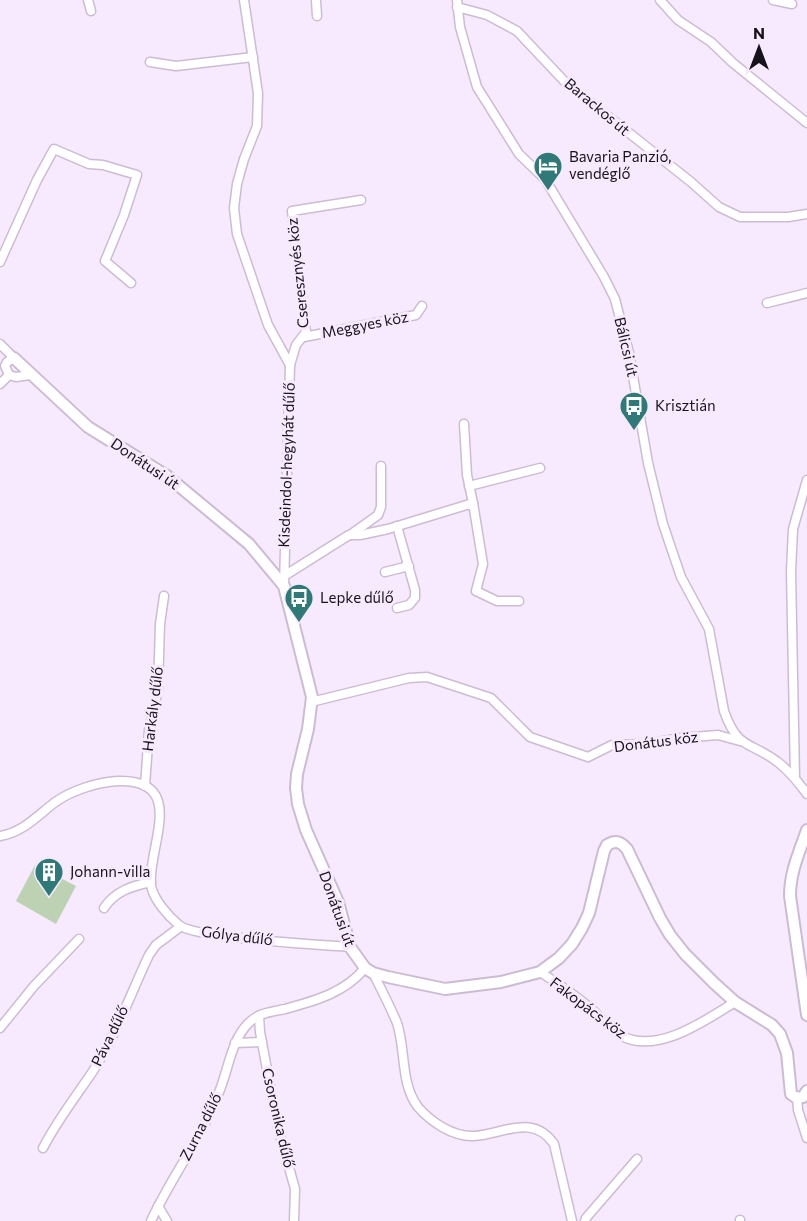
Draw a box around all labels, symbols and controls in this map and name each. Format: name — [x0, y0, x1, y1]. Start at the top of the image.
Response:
north arrow — [729, 18, 789, 78]
text: N — [753, 23, 765, 42]
street label: Barackos út — [561, 74, 634, 139]
place label: Bavaria Panzió, vendéglő — [569, 147, 672, 182]
hotel icon: Bavaria Panzió, vendéglő — [532, 150, 564, 192]
street label: Cseresznyés köz — [282, 217, 312, 329]
street label: Meggyes köz — [320, 307, 410, 341]
street label: Bálicsi út — [611, 315, 643, 378]
street label: Kisdeindol-hegyhát dűlő — [274, 382, 298, 548]
bus stop icon: Krisztián — [618, 390, 650, 432]
place label: Krisztián — [655, 396, 716, 414]
street label: Donátusi út — [108, 434, 183, 493]
bus stop icon: Lepke dűlő — [283, 582, 315, 624]
place label: Lepke dűlő — [320, 588, 394, 606]
street label: Harkály dűlő — [138, 665, 166, 752]
street label: Donátus köz — [613, 727, 699, 755]
building icon: Johann-villa — [33, 856, 65, 898]
place label: Johann-villa — [70, 862, 150, 880]
street label: Donátusi út — [316, 868, 360, 949]
street label: Gólya dűlő — [200, 922, 274, 948]
street label: Fakopács köz — [547, 973, 630, 1042]
street label: Páva dűlő — [87, 1002, 131, 1069]
street label: Csoronika dűlő — [259, 1066, 299, 1169]
street label: Zurna dűlő — [175, 1090, 225, 1163]

